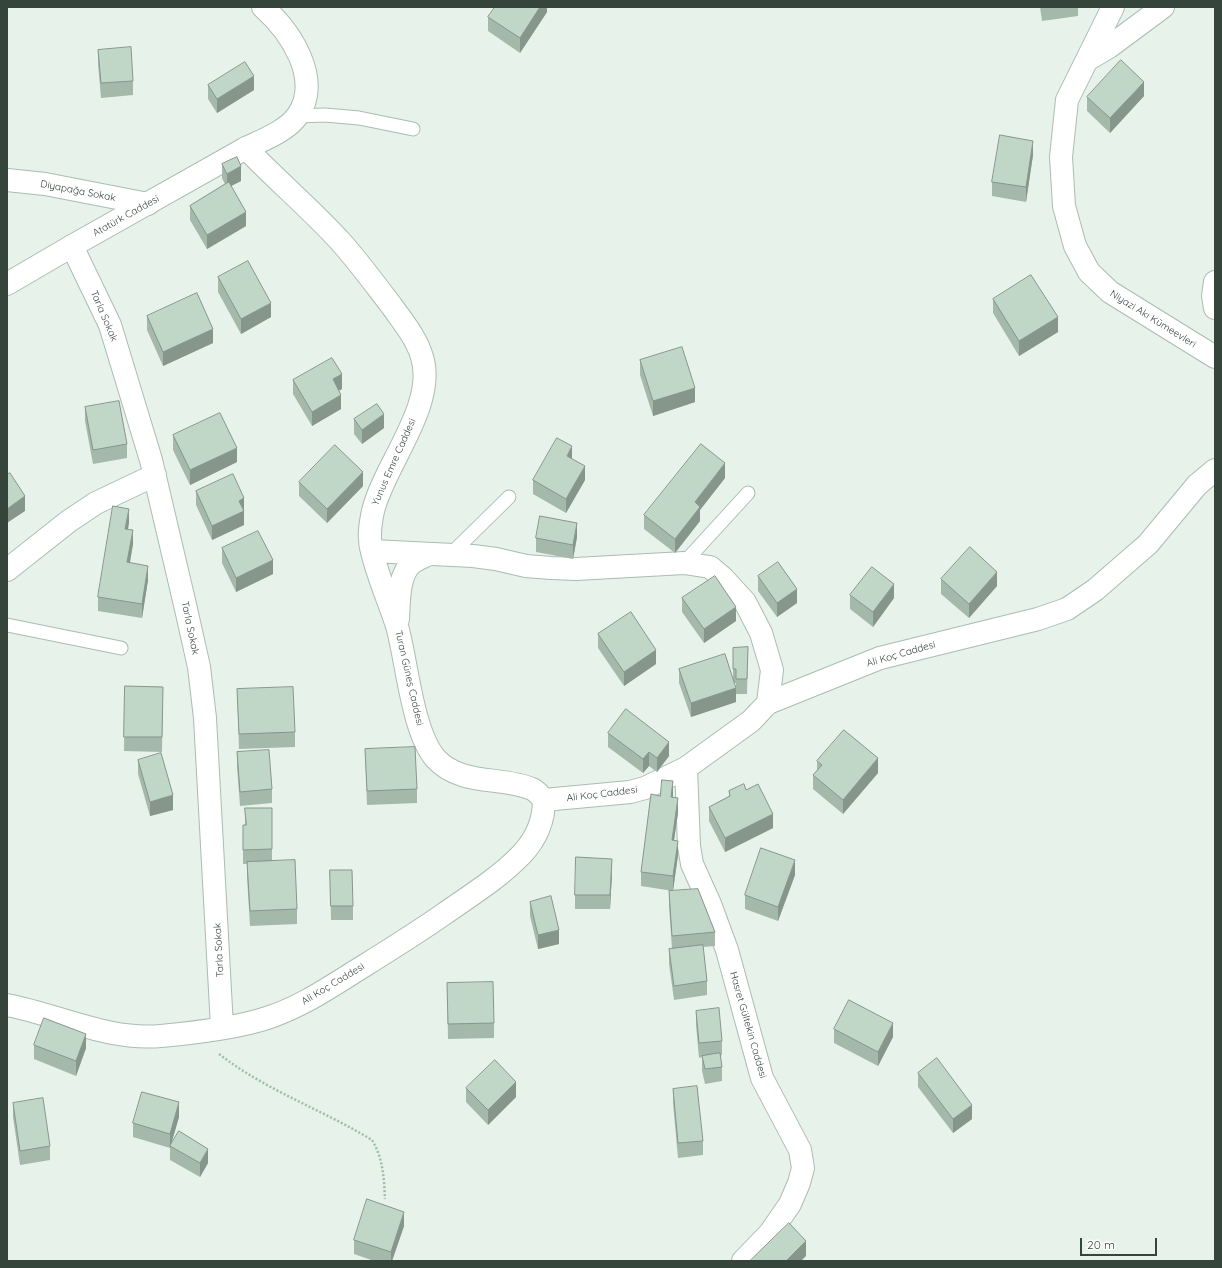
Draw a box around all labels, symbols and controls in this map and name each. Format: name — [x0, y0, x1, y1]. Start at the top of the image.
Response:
street label: Diyapağa Sokak — [39, 178, 117, 204]
street label: Atatürk Caddesi — [91, 193, 161, 239]
street label: Niyazi Akı Kümeevleri — [1108, 288, 1198, 350]
street label: Tarla Sokak — [88, 289, 120, 343]
street label: Yunus Emre Caddesi — [369, 417, 419, 507]
street label: Tarla Sokak — [178, 600, 202, 656]
street label: Turan Güneş Caddesi — [392, 629, 426, 727]
street label: Ali Koç Caddesi — [865, 638, 937, 670]
street label: Ali Koç Caddesi — [566, 784, 638, 804]
street label: Tarla Sokak — [212, 923, 226, 977]
street label: Ali Koç Caddesi — [299, 960, 367, 1008]
street label: Hasret Gültekin Caddesi — [727, 970, 769, 1080]
scale bar — [1082, 1230, 1159, 1256]
text: 20 m — [1087, 1237, 1115, 1252]

